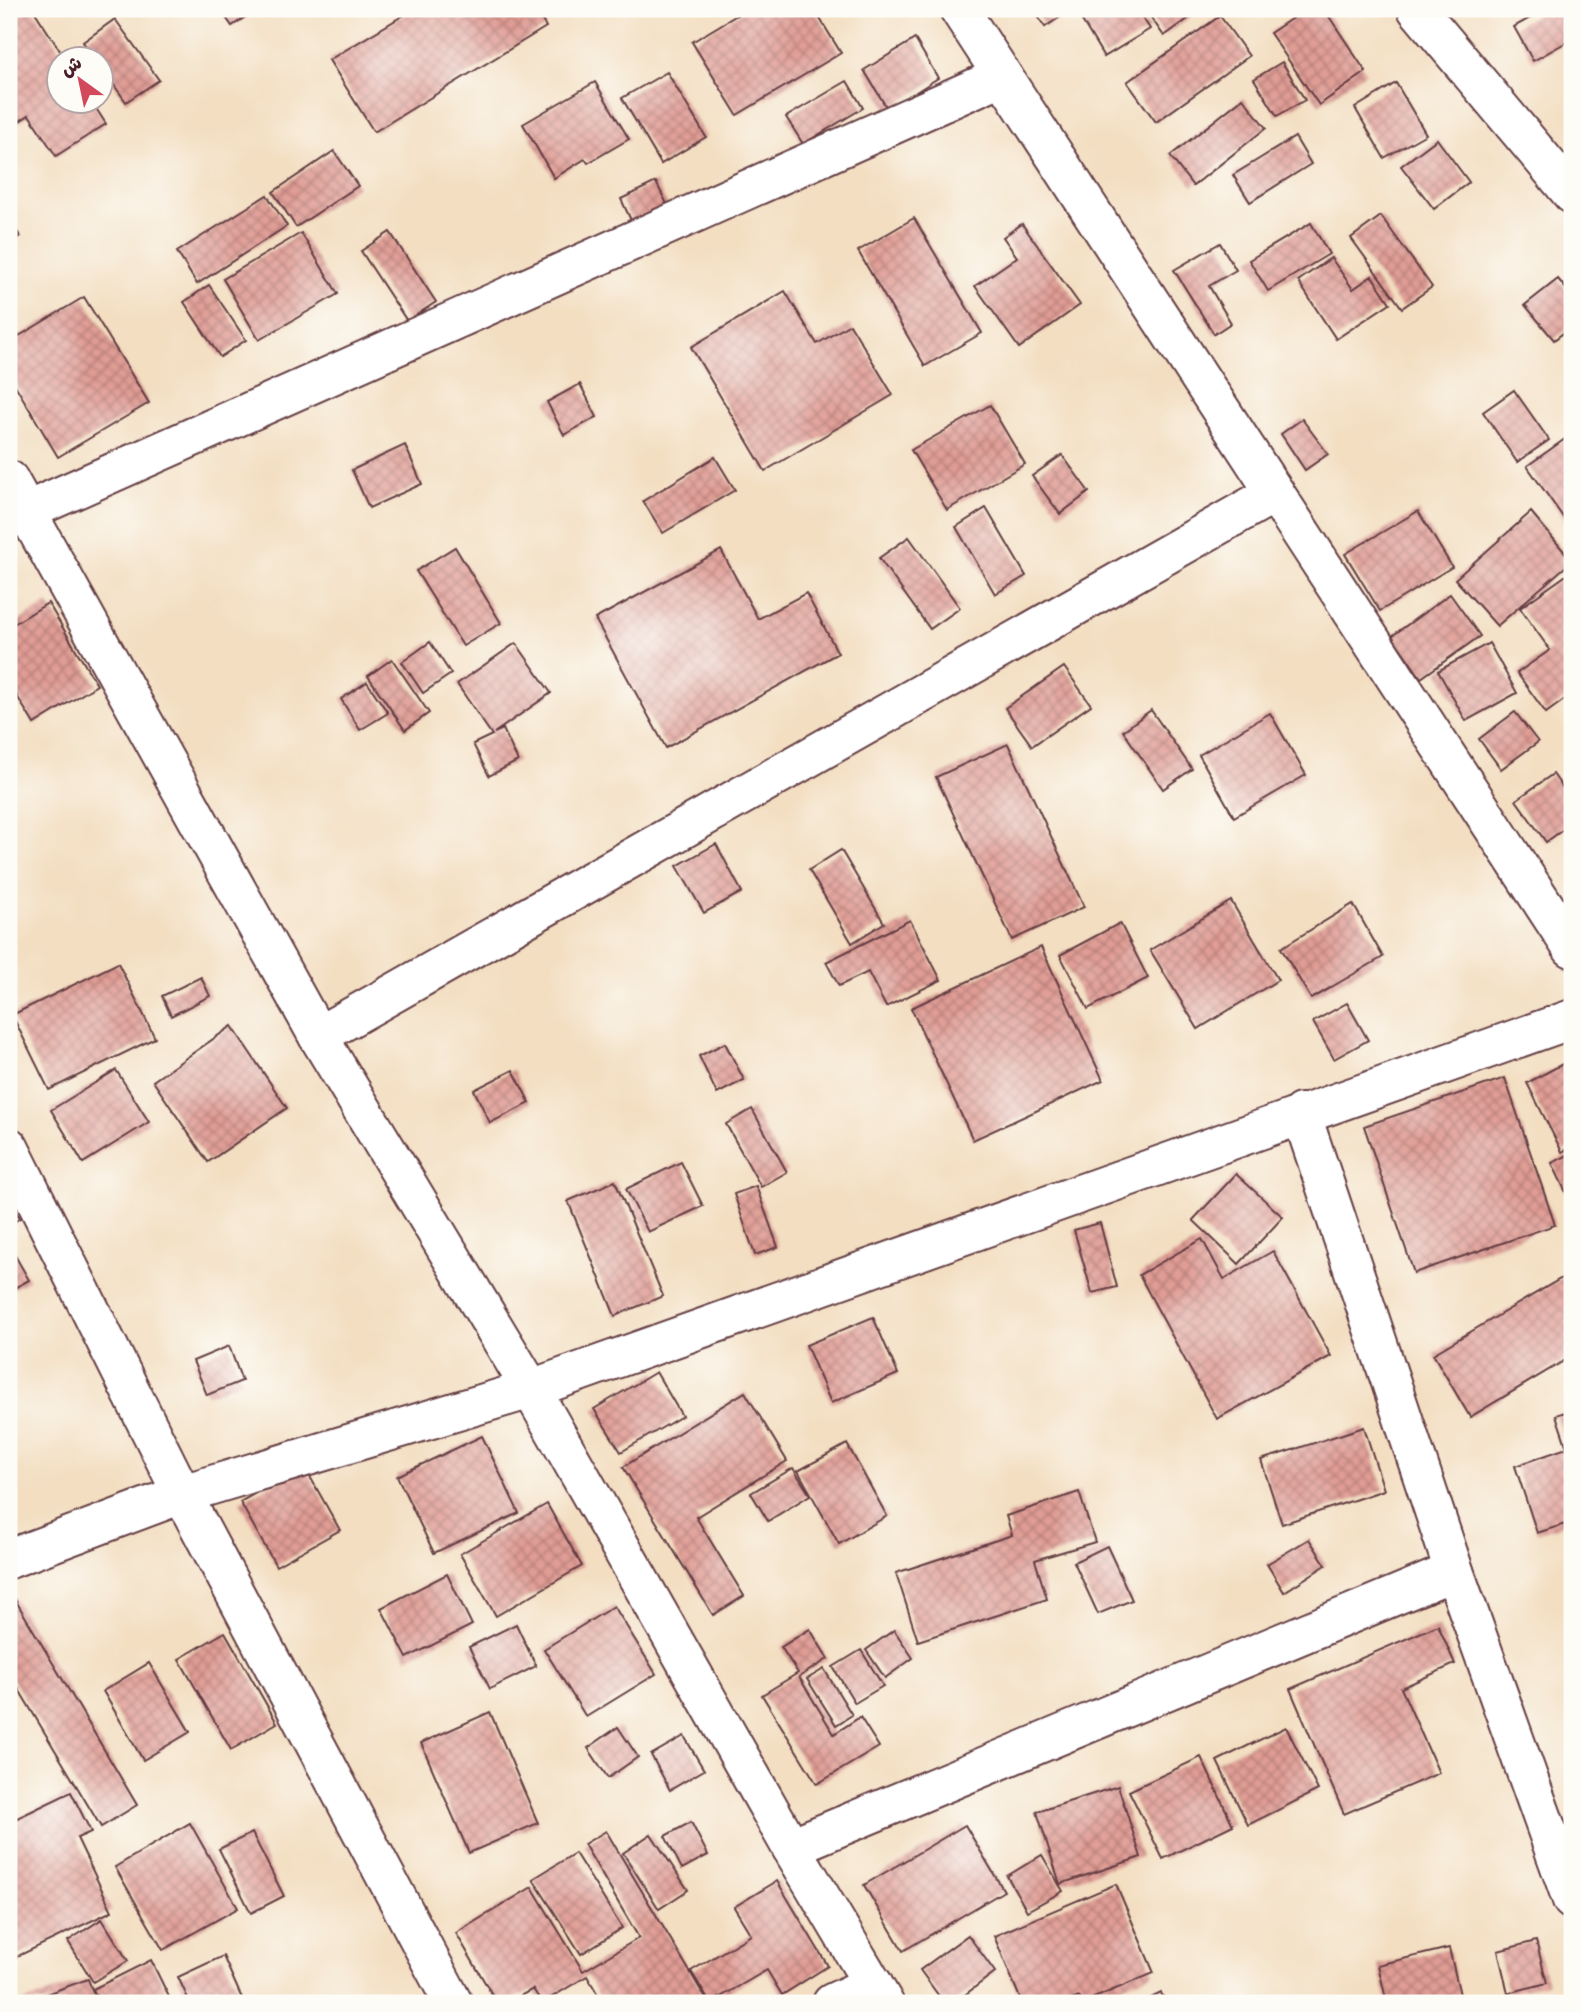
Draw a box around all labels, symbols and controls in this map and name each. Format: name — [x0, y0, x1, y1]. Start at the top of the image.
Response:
north arrow — [46, 46, 116, 116]
text: ش — [55, 49, 86, 81]

